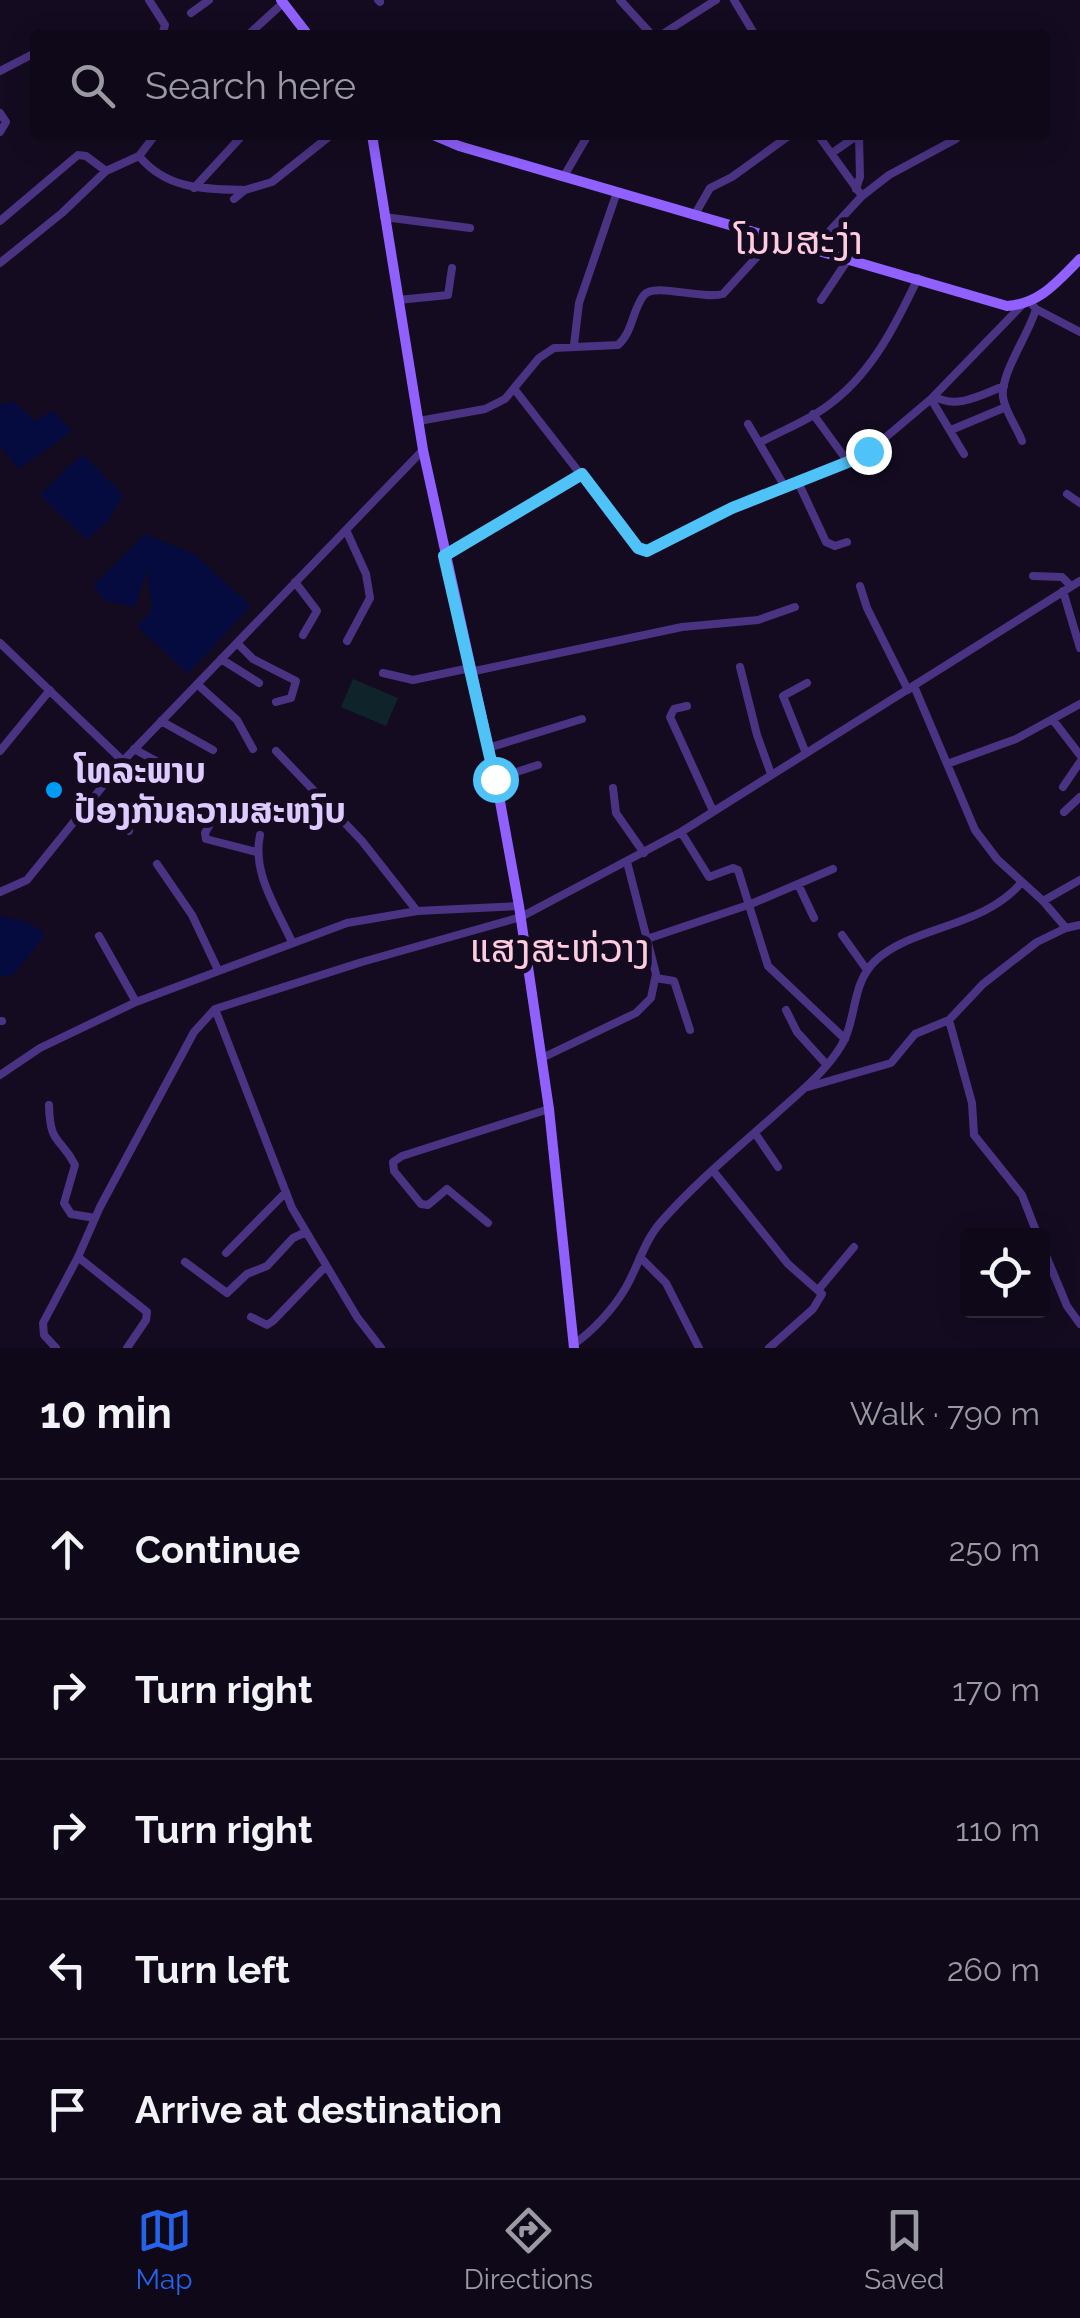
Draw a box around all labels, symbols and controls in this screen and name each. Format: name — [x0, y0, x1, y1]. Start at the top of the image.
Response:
search box — [30, 30, 1050, 140]
icon: search — [65, 58, 120, 113]
text: Search here — [145, 63, 356, 108]
district label: ໂນນສະງ່າ — [733, 216, 863, 263]
route end — [846, 429, 892, 475]
place label: ໂທລະພາບ ປ້ອງກັນຄວາມສະຫງົບ — [73, 750, 346, 831]
route start — [473, 757, 519, 803]
marker: ໂທລະພາບ ປ້ອງກັນຄວາມສະຫງົບ — [43, 779, 65, 801]
district label: ແສງສະຫ່ວາງ — [470, 924, 650, 971]
map controls — [960, 1228, 1050, 1318]
button: locate — [960, 1228, 1050, 1318]
text: 10 min — [40, 1389, 172, 1438]
text: Walk · 790 m — [850, 1395, 1040, 1432]
icon: ahead — [40, 1522, 95, 1577]
text: Continue — [135, 1527, 300, 1572]
text: 250 m — [949, 1531, 1040, 1568]
icon: right — [40, 1662, 95, 1717]
text: Turn right — [135, 1667, 312, 1712]
text: 170 m — [952, 1671, 1040, 1708]
icon: right — [40, 1802, 95, 1857]
text: Turn right — [135, 1807, 312, 1852]
text: 110 m — [955, 1811, 1040, 1848]
icon: left — [40, 1942, 95, 1997]
text: Turn left — [135, 1947, 290, 1992]
text: 260 m — [947, 1951, 1040, 1988]
icon: arrive — [40, 2082, 95, 2137]
text: Arrive at destination — [135, 2087, 502, 2132]
tab: Map — [136, 2203, 193, 2296]
tab: Directions — [464, 2203, 593, 2296]
tab: Saved — [864, 2203, 944, 2296]

